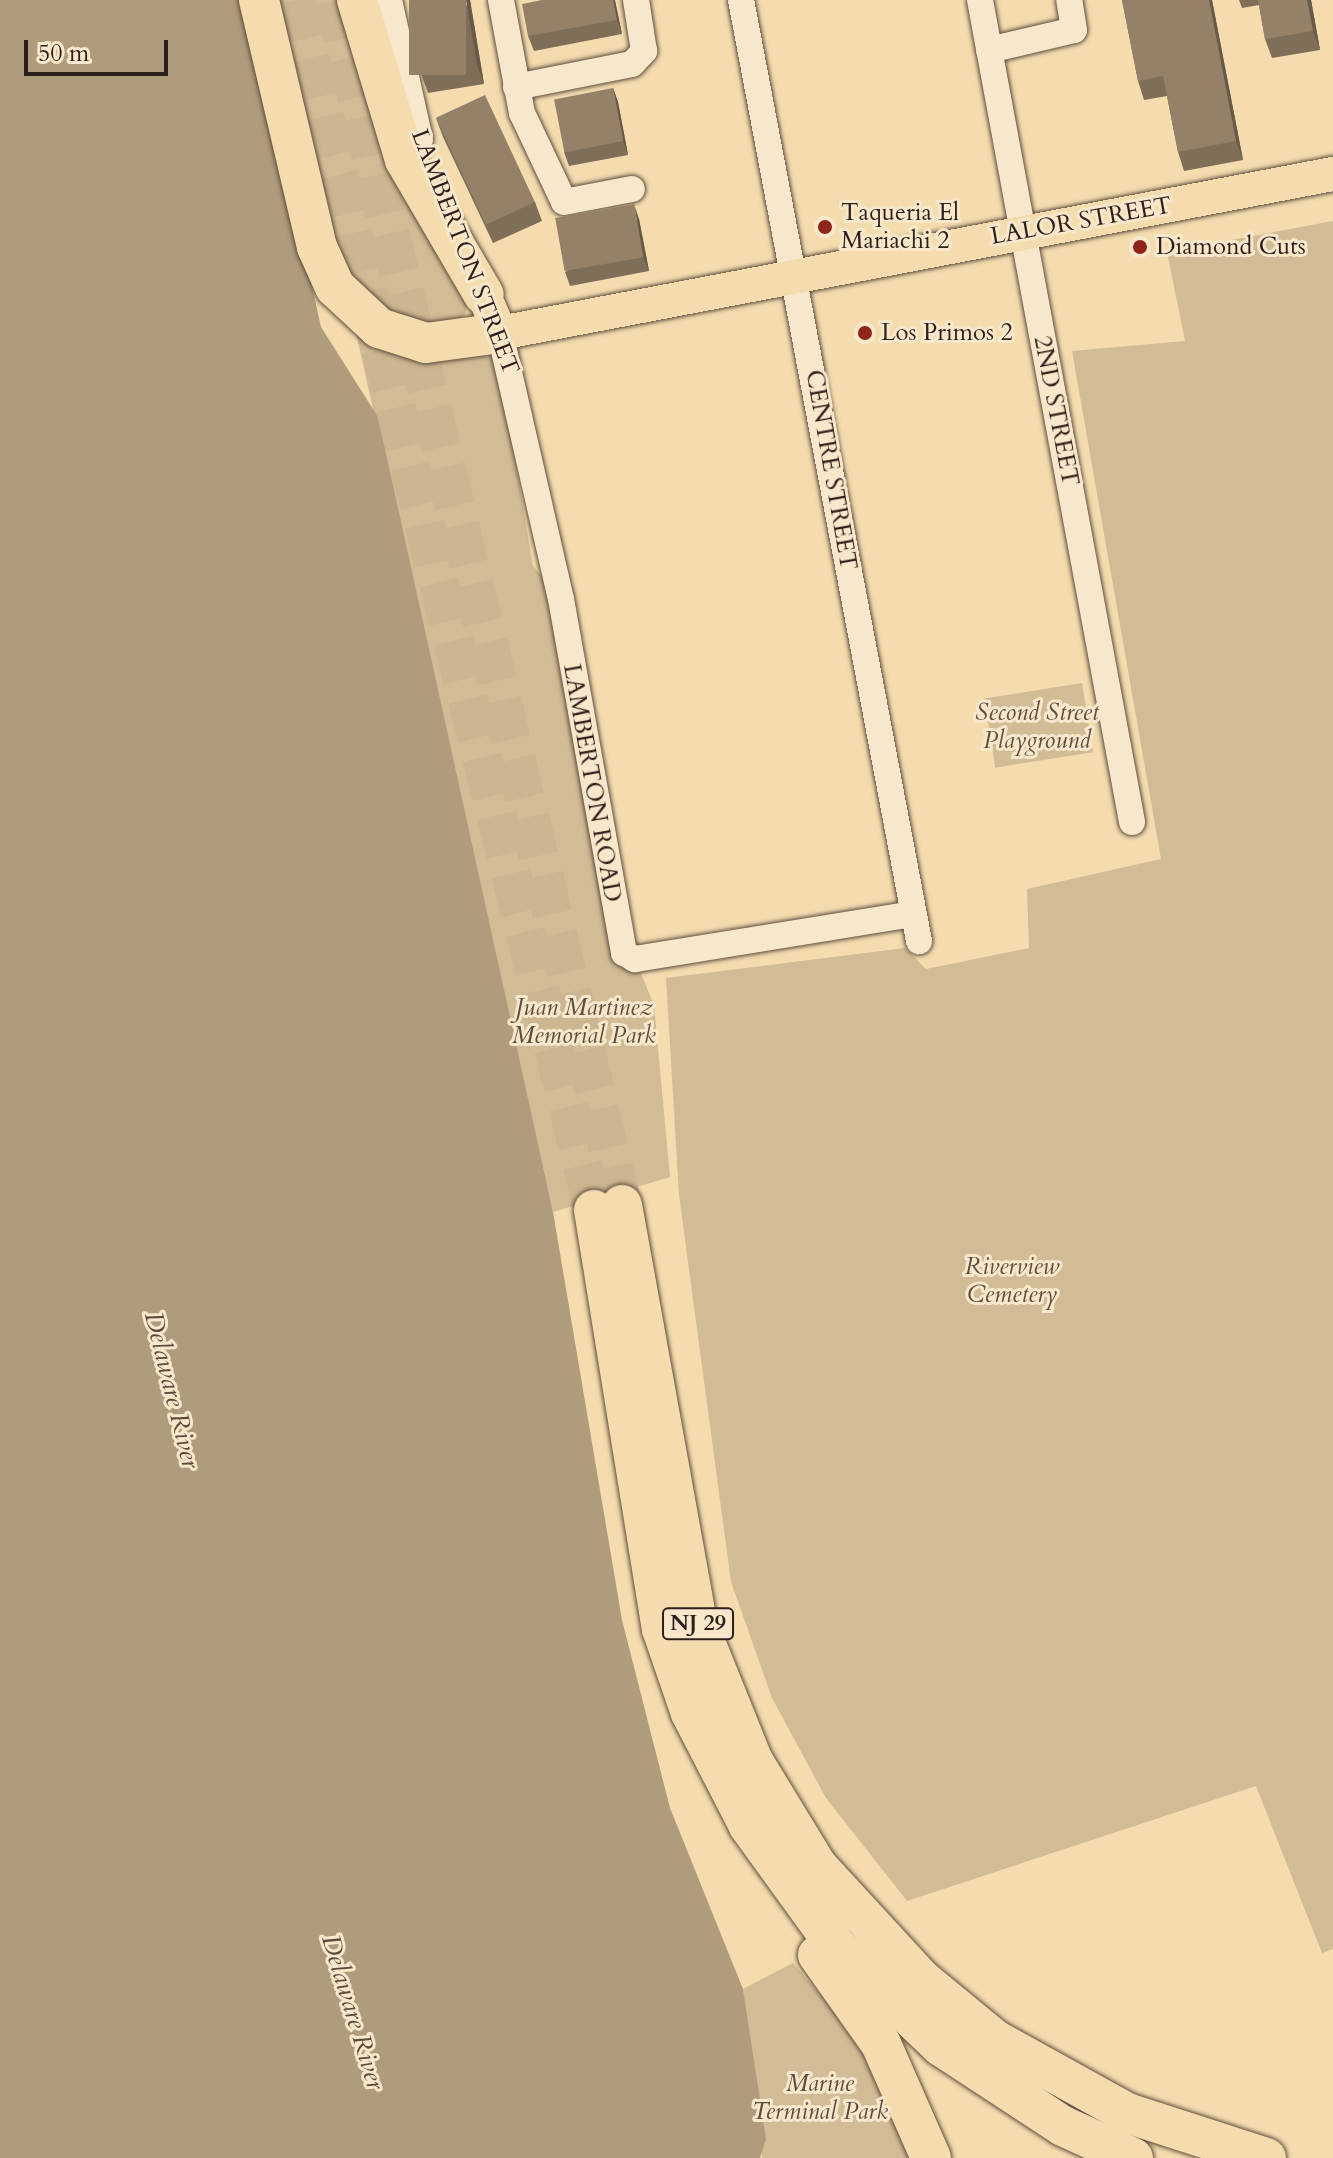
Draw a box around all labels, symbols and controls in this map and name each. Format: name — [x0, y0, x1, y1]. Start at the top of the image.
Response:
scale bar — [28, 24, 172, 74]
text: 50 m — [38, 37, 89, 70]
street label: LAMBERTON STREET — [405, 125, 525, 379]
street label: LALOR STREET — [988, 191, 1174, 251]
place label: Taqueria El Mariachi 2 — [841, 199, 959, 255]
marker: Taqueria El Mariachi 2 — [816, 218, 834, 236]
place label: Diamond Cuts — [1156, 233, 1306, 261]
marker: Diamond Cuts — [1131, 238, 1149, 256]
place label: Los Primos 2 — [881, 319, 1013, 347]
marker: Los Primos 2 — [856, 324, 874, 342]
street label: 2ND STREET — [1027, 334, 1085, 488]
street label: CENTRE STREET — [799, 368, 863, 572]
street label: LAMBERTON ROAD — [557, 662, 627, 904]
park label: Second Street Playground — [975, 699, 1099, 755]
park label: Juan Martinez Memorial Park — [512, 994, 656, 1050]
park label: Riverview Cemetery — [965, 1253, 1059, 1309]
water label: Delaware River — [137, 1308, 207, 1472]
road number: NJ 29 — [662, 1606, 734, 1642]
water label: Delaware River — [315, 1931, 391, 2093]
park label: Marine Terminal Park — [752, 2070, 888, 2126]

